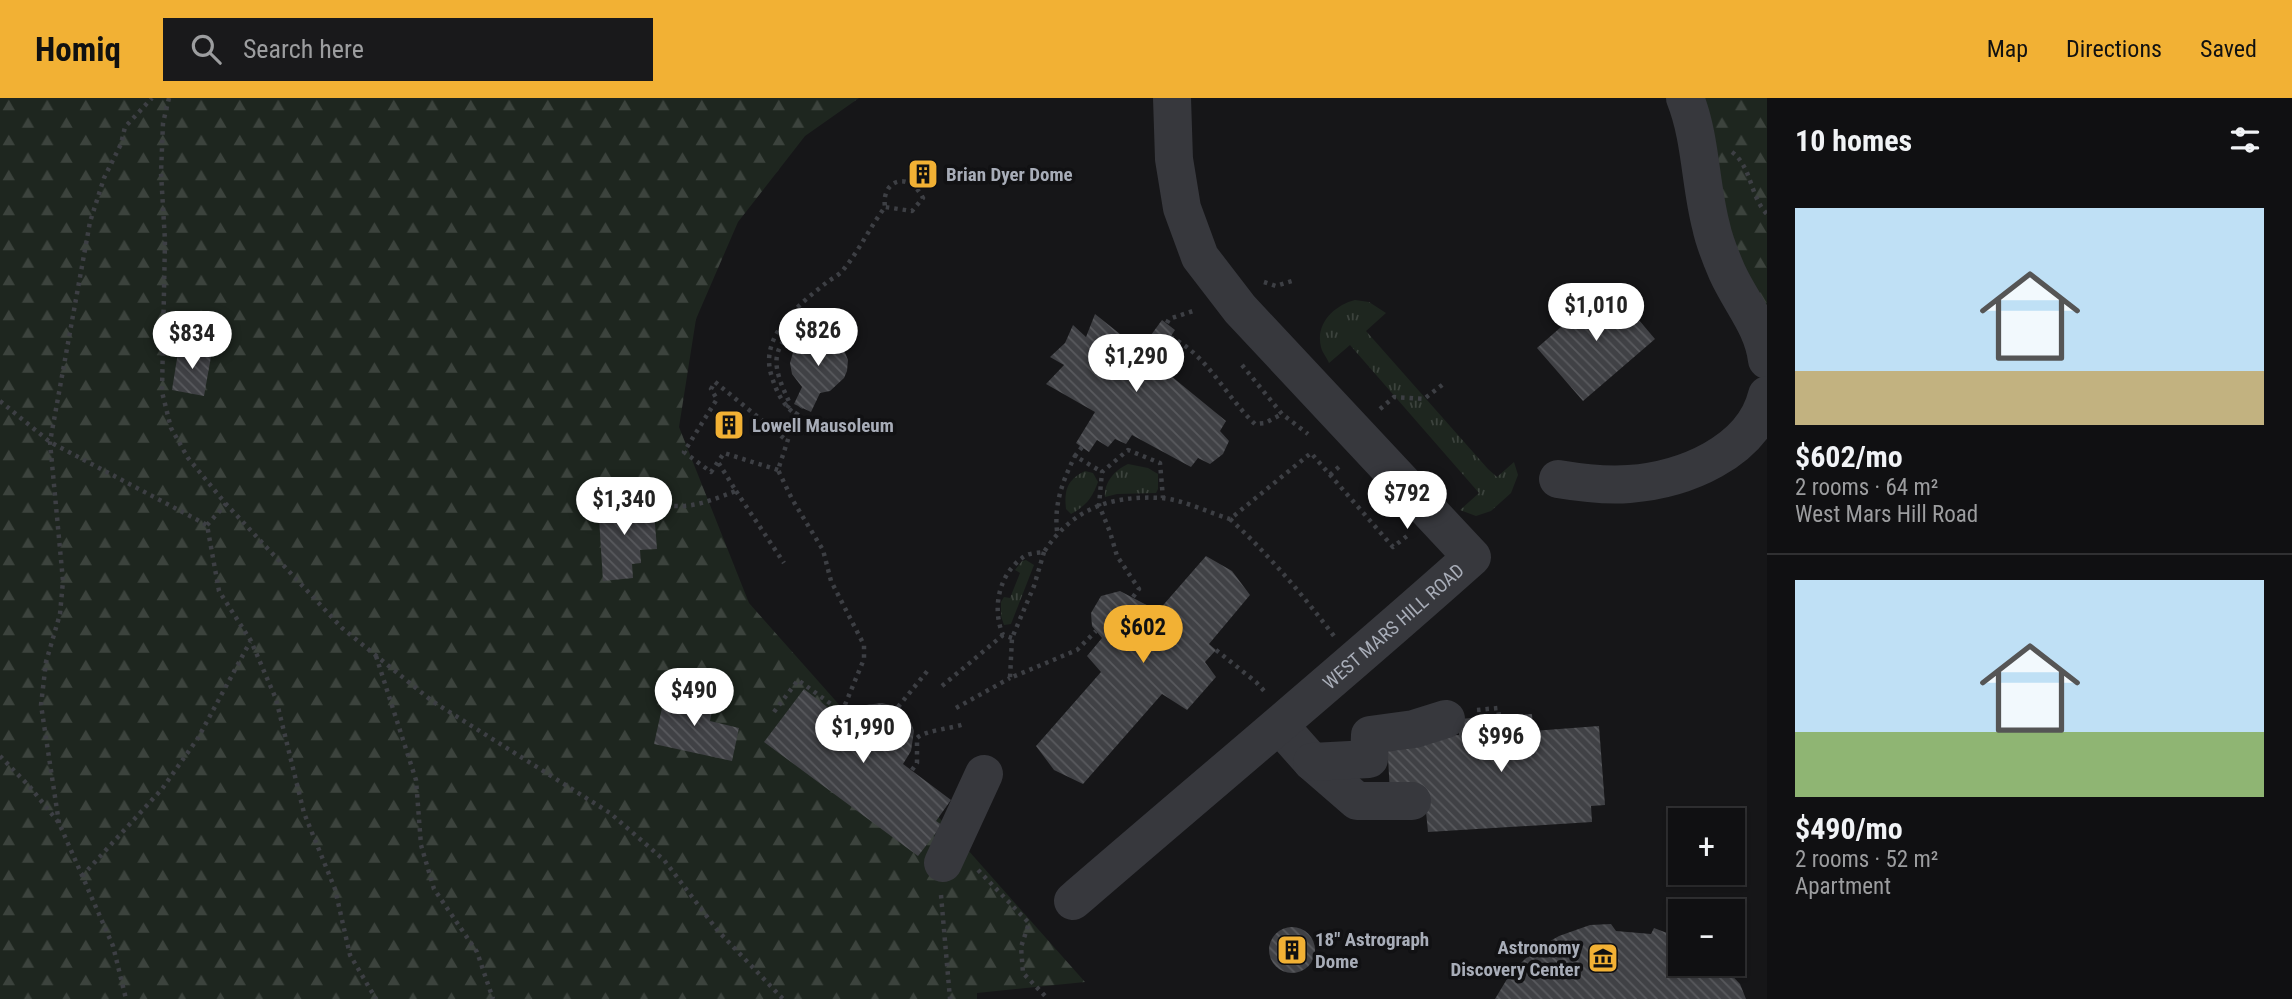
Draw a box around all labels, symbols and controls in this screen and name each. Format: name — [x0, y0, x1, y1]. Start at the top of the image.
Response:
search box — [163, 18, 653, 81]
text: Homiq — [35, 30, 121, 69]
icon: search — [187, 30, 225, 68]
text: Search here — [243, 34, 364, 64]
text: Map — [1987, 35, 2028, 63]
text: Directions — [2066, 35, 2162, 63]
text: Saved — [2200, 35, 2257, 63]
icon: filters — [2226, 121, 2264, 159]
text: 10 homes — [1795, 123, 1912, 158]
building icon: Brian Dyer Dome — [906, 157, 940, 191]
place label: Brian Dyer Dome — [946, 163, 1073, 186]
icon: home — [1967, 253, 2093, 379]
pin: $1,010 — [1539, 284, 1653, 343]
text: $1,010 — [1564, 292, 1628, 319]
pin: $826 — [777, 308, 859, 368]
pin: $834 — [151, 312, 233, 371]
text: $826 — [795, 317, 841, 344]
text: $834 — [169, 320, 215, 347]
pin: $1,290 — [1079, 334, 1193, 394]
text: $1,290 — [1104, 343, 1168, 370]
building icon: Lowell Mausoleum — [712, 408, 746, 442]
place label: Lowell Mausoleum — [752, 414, 894, 437]
text: $602/mo — [1795, 439, 1903, 474]
pin: $792 — [1366, 472, 1448, 531]
text: 2 rooms · 64 m² — [1795, 474, 1938, 501]
pin: $1,340 — [567, 478, 681, 537]
text: $792 — [1384, 480, 1430, 507]
text: $1,340 — [592, 486, 656, 513]
text: West Mars Hill Road — [1795, 501, 1978, 528]
street label: WEST MARS HILL ROAD — [1318, 558, 1468, 694]
pin: $602 — [1102, 606, 1184, 665]
text: $602 — [1120, 614, 1166, 641]
icon: home — [1967, 625, 2093, 751]
pin: $490 — [653, 668, 735, 728]
text: $490 — [671, 677, 717, 704]
pin: $1,990 — [806, 706, 920, 765]
text: $1,990 — [831, 714, 895, 741]
pin: $996 — [1460, 714, 1542, 774]
text: $996 — [1478, 723, 1524, 750]
map controls — [1668, 808, 1745, 976]
button: + — [1668, 808, 1745, 885]
text: $490/mo — [1795, 811, 1903, 846]
text: 2 rooms · 52 m² — [1795, 846, 1938, 873]
text: Apartment — [1795, 873, 1891, 900]
button: − — [1668, 899, 1745, 976]
place label: 18″ Astrograph Dome — [1315, 928, 1429, 973]
building icon: 18″ Astrograph Dome — [1275, 933, 1309, 967]
place label: Astronomy Discovery Center — [1451, 936, 1581, 981]
museum icon: Astronomy Discovery Center — [1586, 941, 1620, 975]

